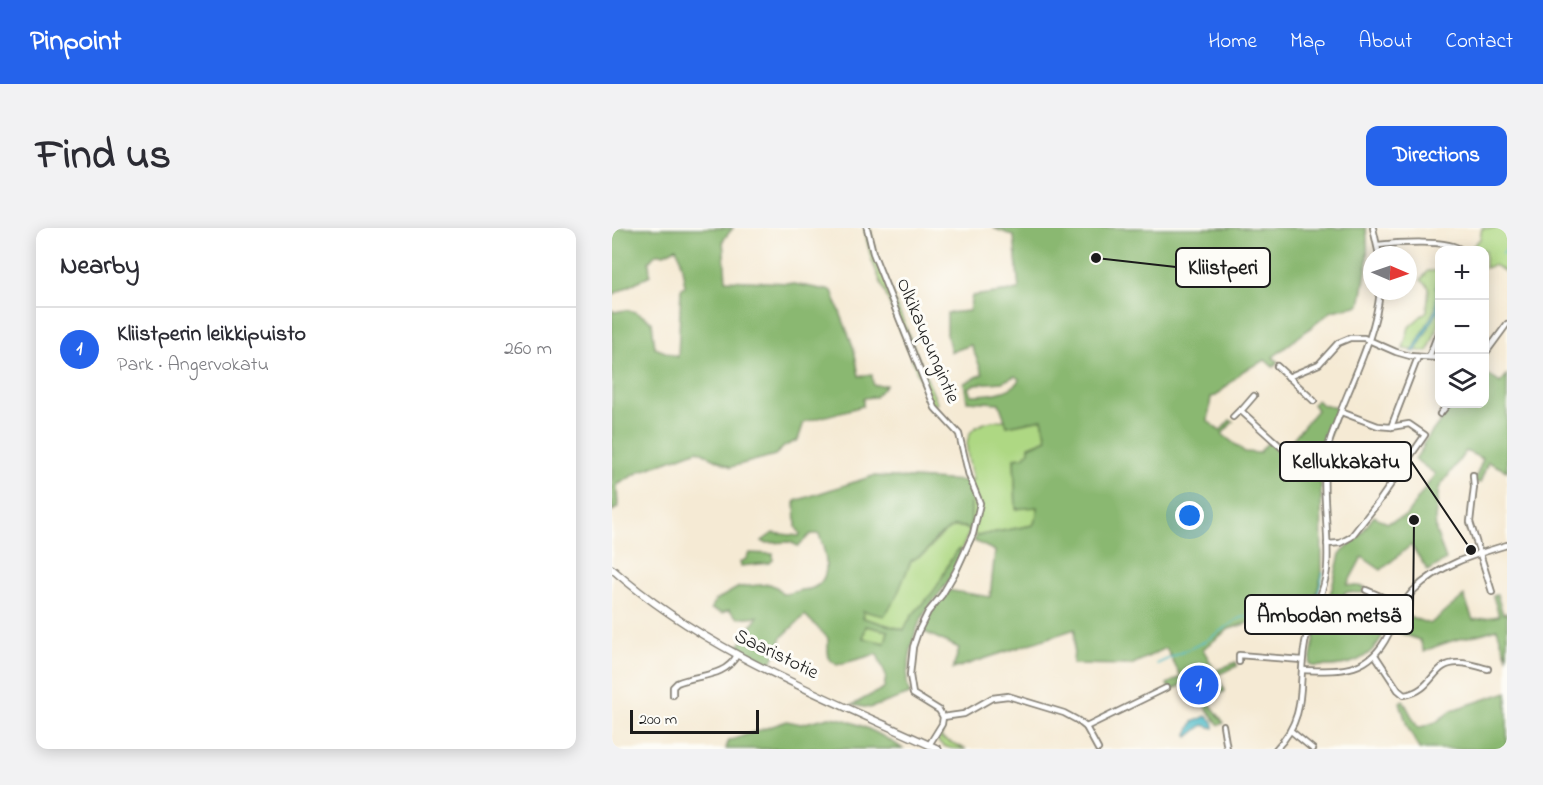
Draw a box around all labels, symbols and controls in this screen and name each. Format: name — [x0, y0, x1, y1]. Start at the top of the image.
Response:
text: Pinpoint — [30, 22, 121, 63]
text: Home — [1208, 27, 1257, 57]
text: Map — [1290, 27, 1325, 57]
text: About — [1358, 27, 1412, 57]
text: Contact — [1445, 27, 1513, 57]
text: Find us — [36, 126, 171, 187]
button: Directions — [1366, 126, 1507, 186]
north arrow — [1363, 246, 1417, 300]
map controls — [1435, 246, 1489, 408]
button: + — [1435, 246, 1489, 300]
text: Nearby — [60, 248, 139, 286]
callout: Kliistperi — [1176, 248, 1270, 287]
text: Kliistperi — [1188, 254, 1258, 284]
street label: Olkikaupungintie — [887, 274, 966, 409]
button: − — [1435, 300, 1489, 354]
text: Kliistperin leikkipuisto — [117, 319, 306, 351]
text: 1 — [76, 335, 83, 364]
text: 260 m — [504, 335, 552, 364]
text: Park · Angervokatu — [117, 351, 269, 380]
button: layers — [1435, 354, 1489, 408]
callout: Kellukkakatu — [1280, 442, 1411, 481]
text: Kellukkakatu — [1292, 448, 1400, 478]
your location — [1175, 501, 1204, 530]
callout: Ämbodan metsä — [1245, 595, 1413, 634]
text: Ämbodan metsä — [1257, 602, 1401, 632]
street label: Saaristotie — [729, 622, 823, 688]
pin: 1 — [1180, 662, 1218, 708]
scale bar — [630, 707, 759, 735]
text: 200 m — [639, 708, 677, 732]

